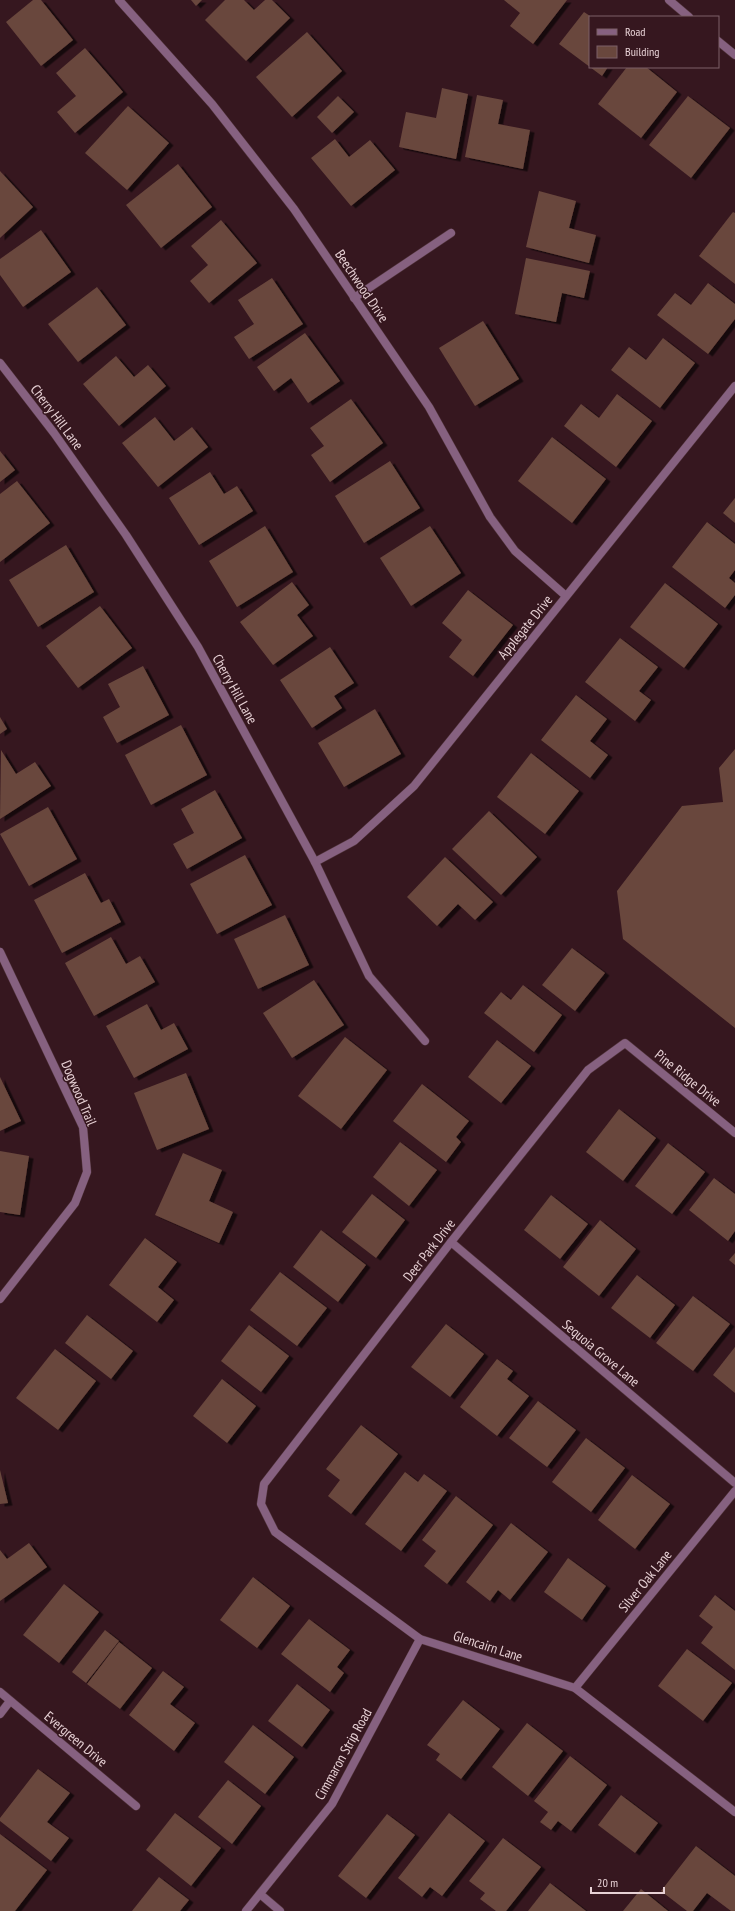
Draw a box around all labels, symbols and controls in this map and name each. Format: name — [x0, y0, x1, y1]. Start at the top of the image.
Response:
legend — [589, 16, 719, 68]
text: Road — [625, 24, 645, 39]
text: Building — [625, 44, 660, 59]
street label: Beechwood Drive — [331, 246, 393, 326]
street label: Cherry Hill Lane — [27, 381, 87, 453]
street label: Applegate Drive — [494, 591, 556, 663]
street label: Cherry Hill Lane — [208, 651, 262, 727]
street label: Pine Ridge Drive — [651, 1046, 725, 1110]
street label: Dogwood Trail — [57, 1058, 101, 1129]
street label: Deer Park Drive — [399, 1215, 459, 1285]
street label: Sequoia Grove Lane — [559, 1315, 643, 1391]
street label: Silver Oak Lane — [614, 1546, 676, 1616]
street label: Glencairn Lane — [451, 1626, 525, 1666]
street label: Cimmaron Strip Road — [310, 1705, 376, 1803]
street label: Evergreen Drive — [41, 1707, 111, 1771]
scale bar — [591, 1869, 664, 1895]
text: 20 m — [597, 1875, 618, 1890]

